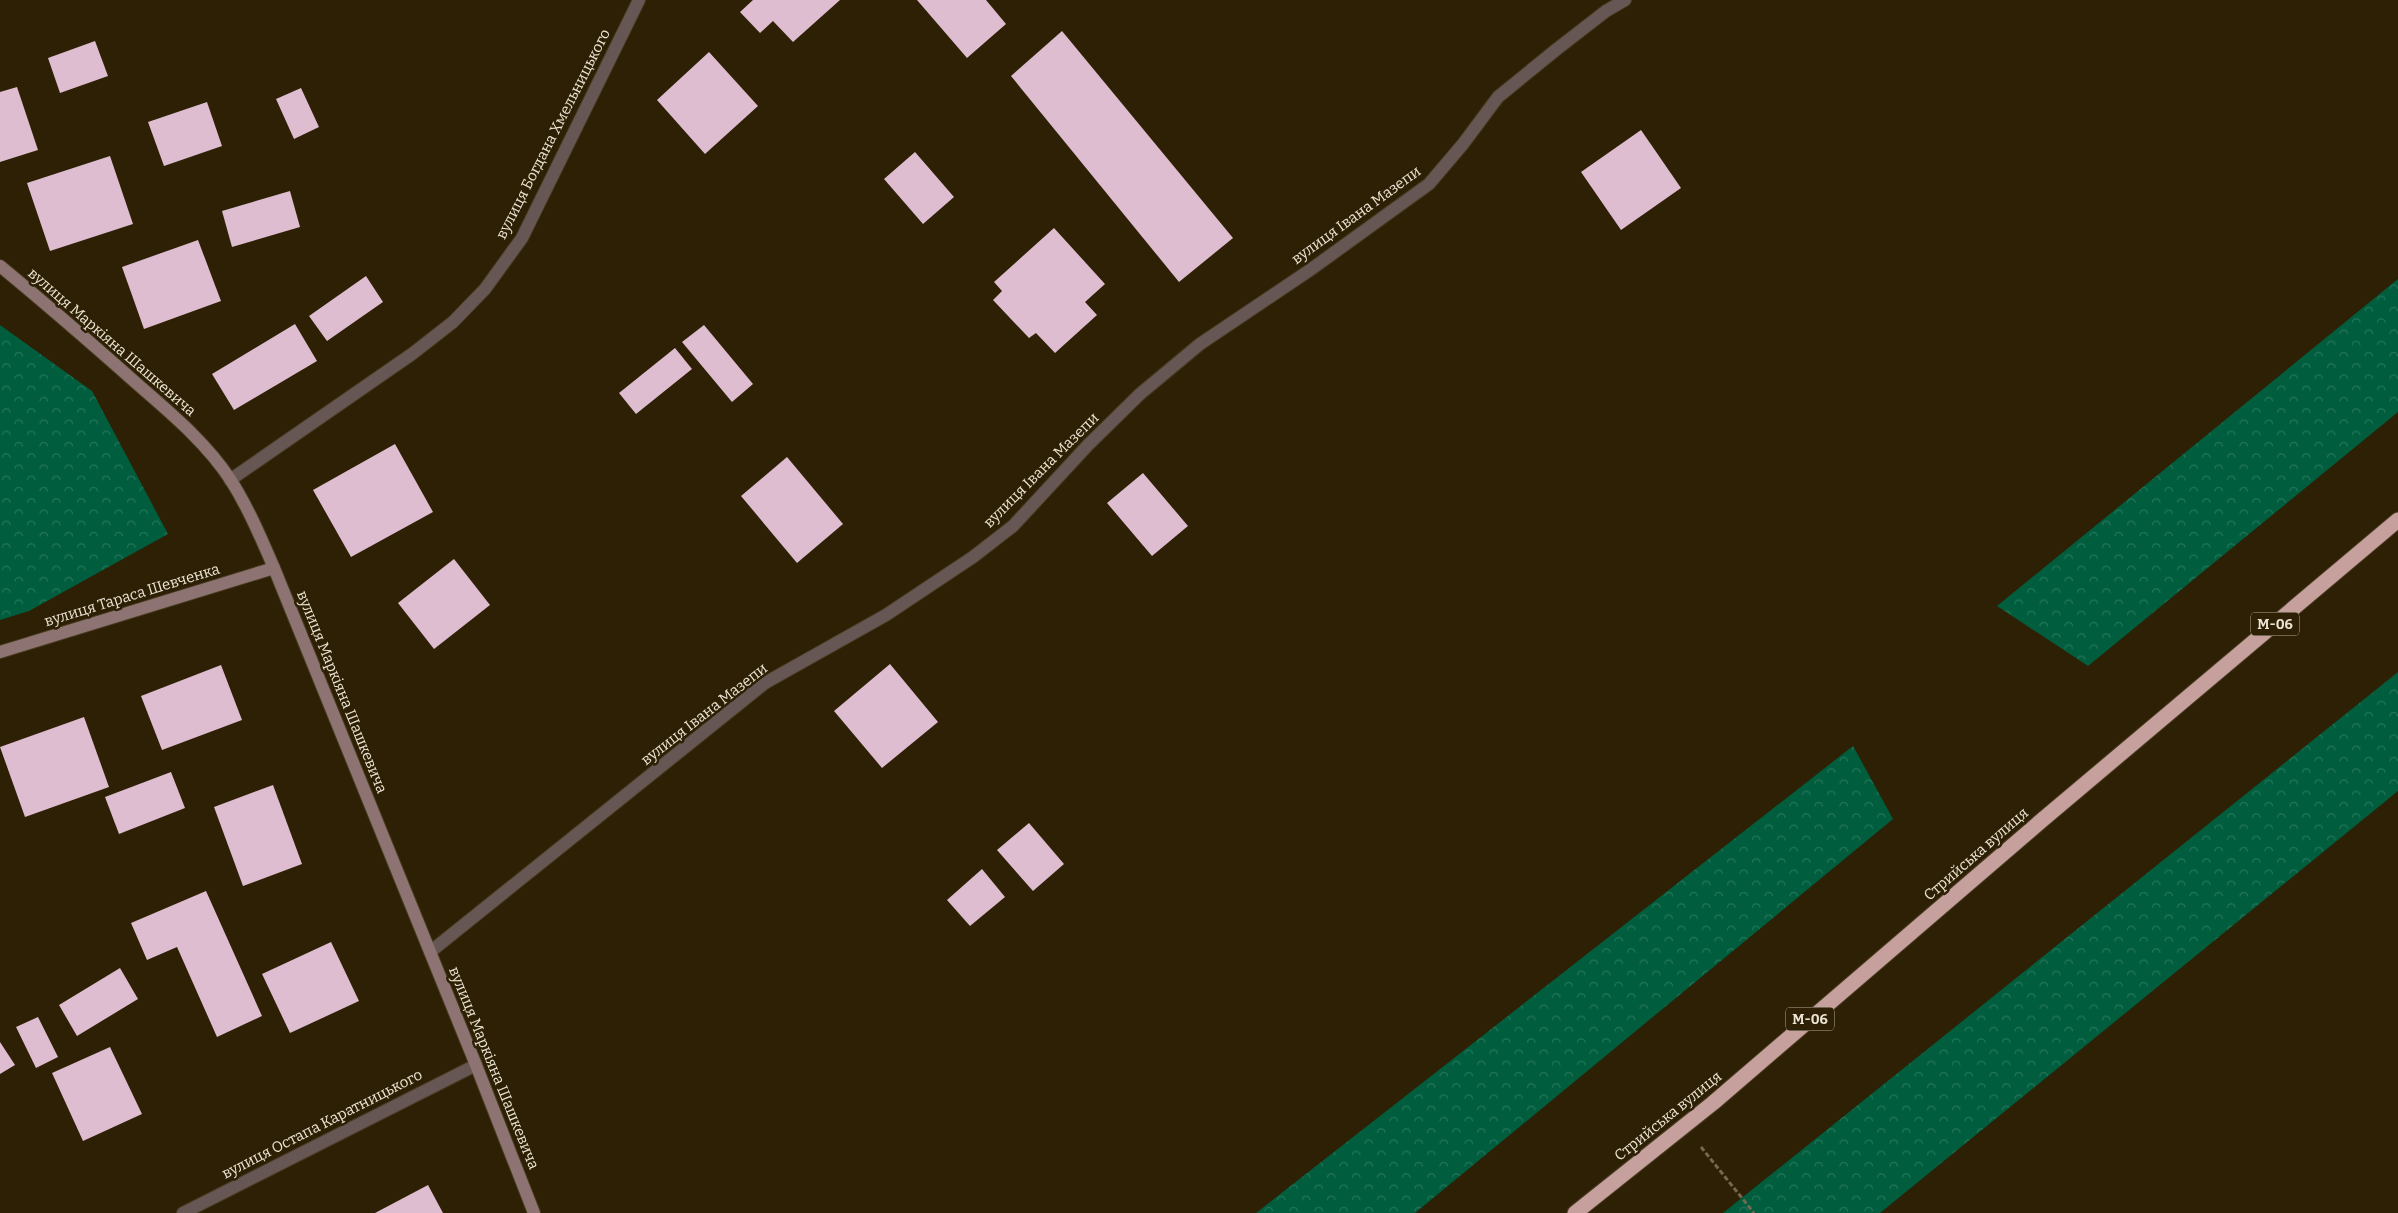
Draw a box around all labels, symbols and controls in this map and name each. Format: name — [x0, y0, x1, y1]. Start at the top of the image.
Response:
street label: вулиця Богдана Хмельницького — [492, 26, 614, 242]
street label: вулиця Івана Мазепи — [1288, 162, 1424, 268]
street label: вулиця Маркіяна Шашкевича — [24, 264, 200, 420]
street label: вулиця Івана Мазепи — [980, 409, 1102, 531]
street label: вулиця Тараса Шевченка — [42, 560, 222, 630]
street label: вулиця Маркіяна Шашкевича — [293, 588, 391, 796]
road number: М-06 — [2251, 612, 2299, 636]
street label: вулиця Івана Мазепи — [637, 659, 771, 769]
street label: Стрийська вулиця — [1920, 804, 2032, 904]
street label: вулиця Маркіяна Шашкевича — [445, 964, 543, 1172]
road number: М-06 — [1786, 1008, 1834, 1030]
street label: вулиця Остапа Каратницького — [219, 1065, 425, 1183]
street label: Стрийська вулиця — [1611, 1067, 1725, 1165]

